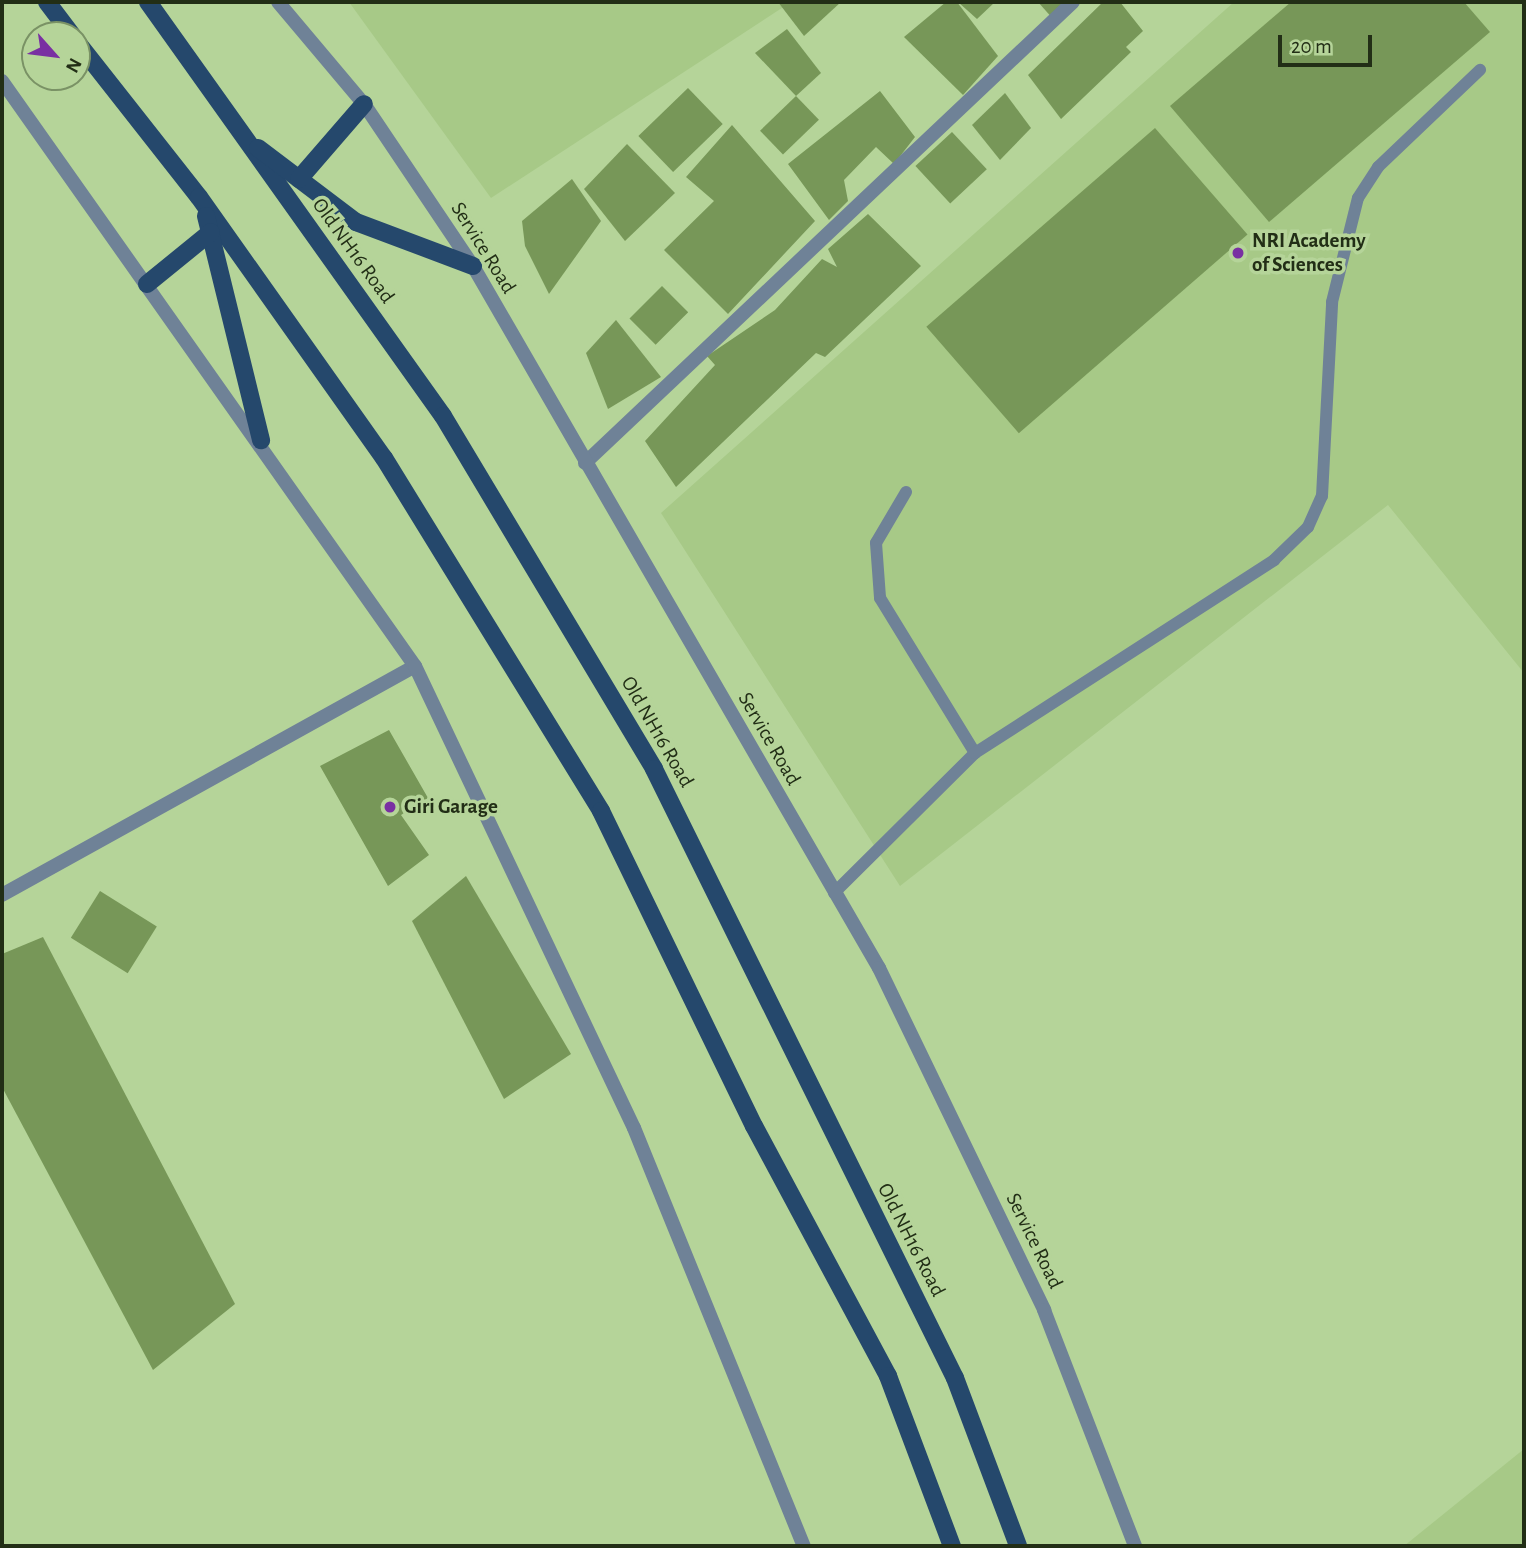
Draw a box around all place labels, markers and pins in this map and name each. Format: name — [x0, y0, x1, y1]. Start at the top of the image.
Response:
place label: NRI Academy of Sciences — [1252, 228, 1366, 278]
marker: NRI Academy of Sciences — [1230, 245, 1246, 261]
place label: Giri Garage — [404, 794, 498, 820]
marker: Giri Garage — [382, 799, 398, 815]

